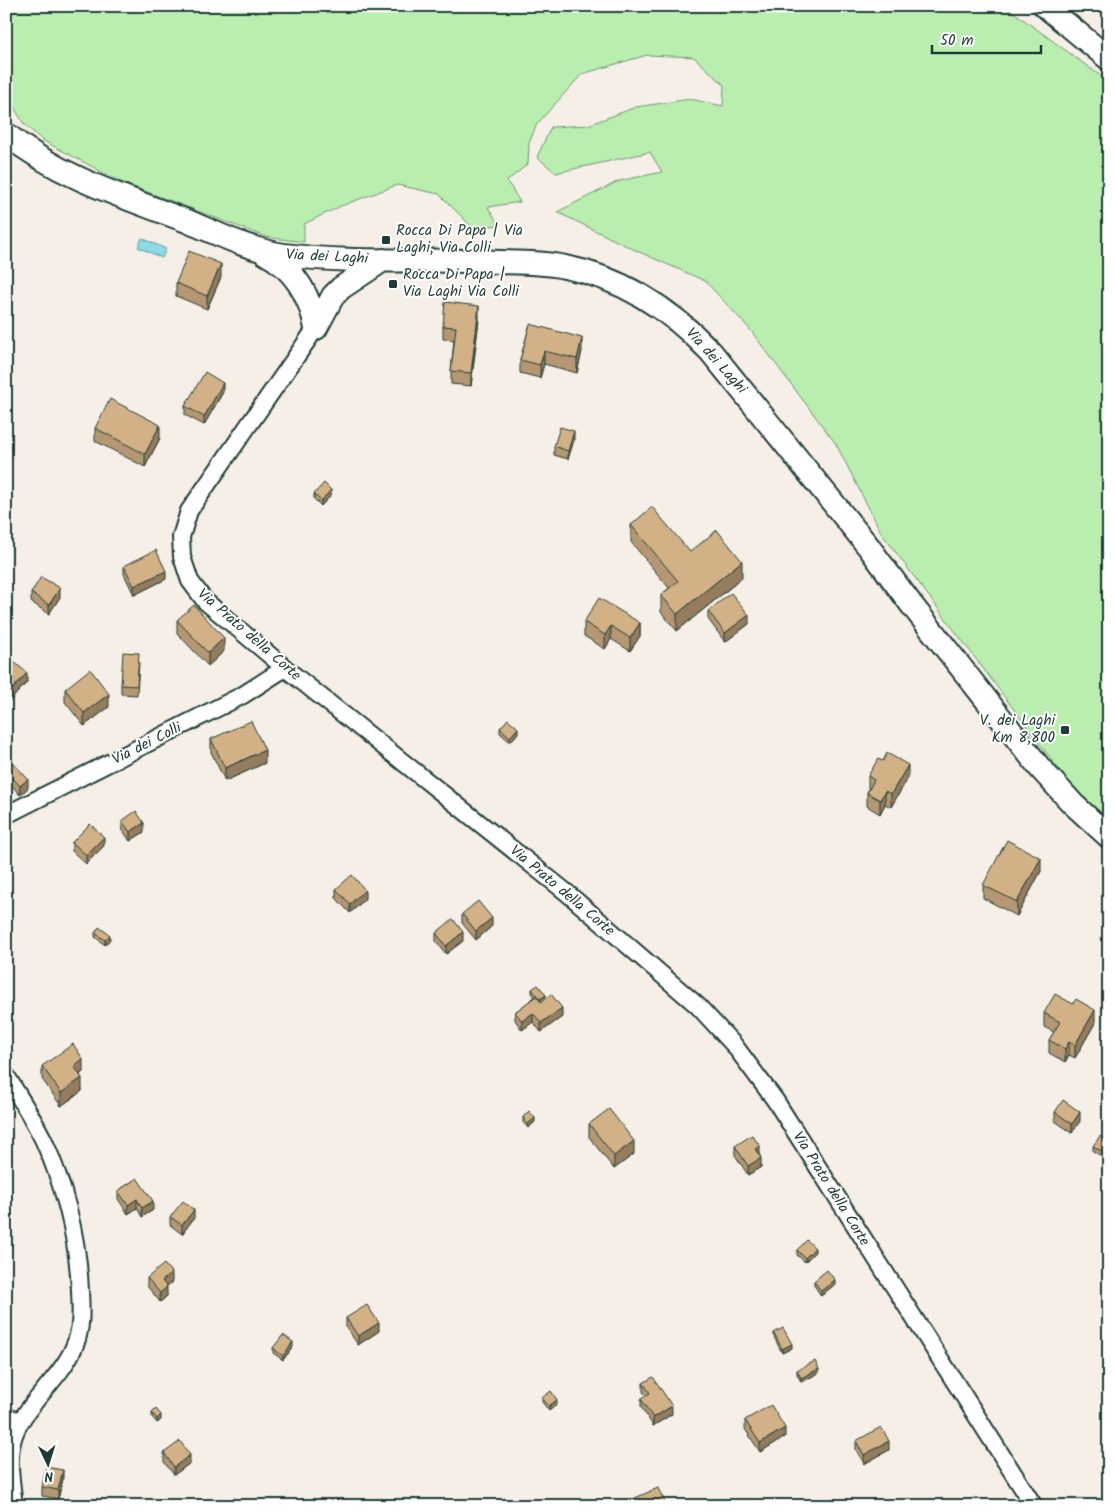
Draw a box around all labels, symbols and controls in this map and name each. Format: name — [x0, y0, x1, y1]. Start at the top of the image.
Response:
scale bar — [932, 22, 1041, 54]
text: 50 m — [940, 29, 974, 53]
place label: Rocca Di Papa | Via Laghi, Via Colli — [396, 219, 523, 260]
marker: Rocca Di Papa | Via Laghi, Via Colli — [380, 234, 392, 246]
street label: Via dei Laghi — [285, 243, 370, 271]
place label: Rocca Di Papa | Via Laghi Via Colli — [403, 263, 520, 304]
marker: Rocca Di Papa | Via Laghi Via Colli — [387, 278, 399, 290]
street label: Via dei Laghi — [680, 322, 753, 401]
street label: Via Prato della Corte — [192, 583, 307, 687]
place label: V. dei Laghi Km 8,800 — [980, 709, 1056, 750]
street label: Via dei Colli — [108, 716, 187, 772]
marker: V. dei Laghi Km 8,800 — [1059, 724, 1071, 736]
street label: Via Prato della Corte — [504, 840, 620, 943]
street label: Via Prato della Corte — [786, 1127, 876, 1251]
north arrow — [22, 1440, 72, 1490]
text: N — [44, 1465, 54, 1487]

